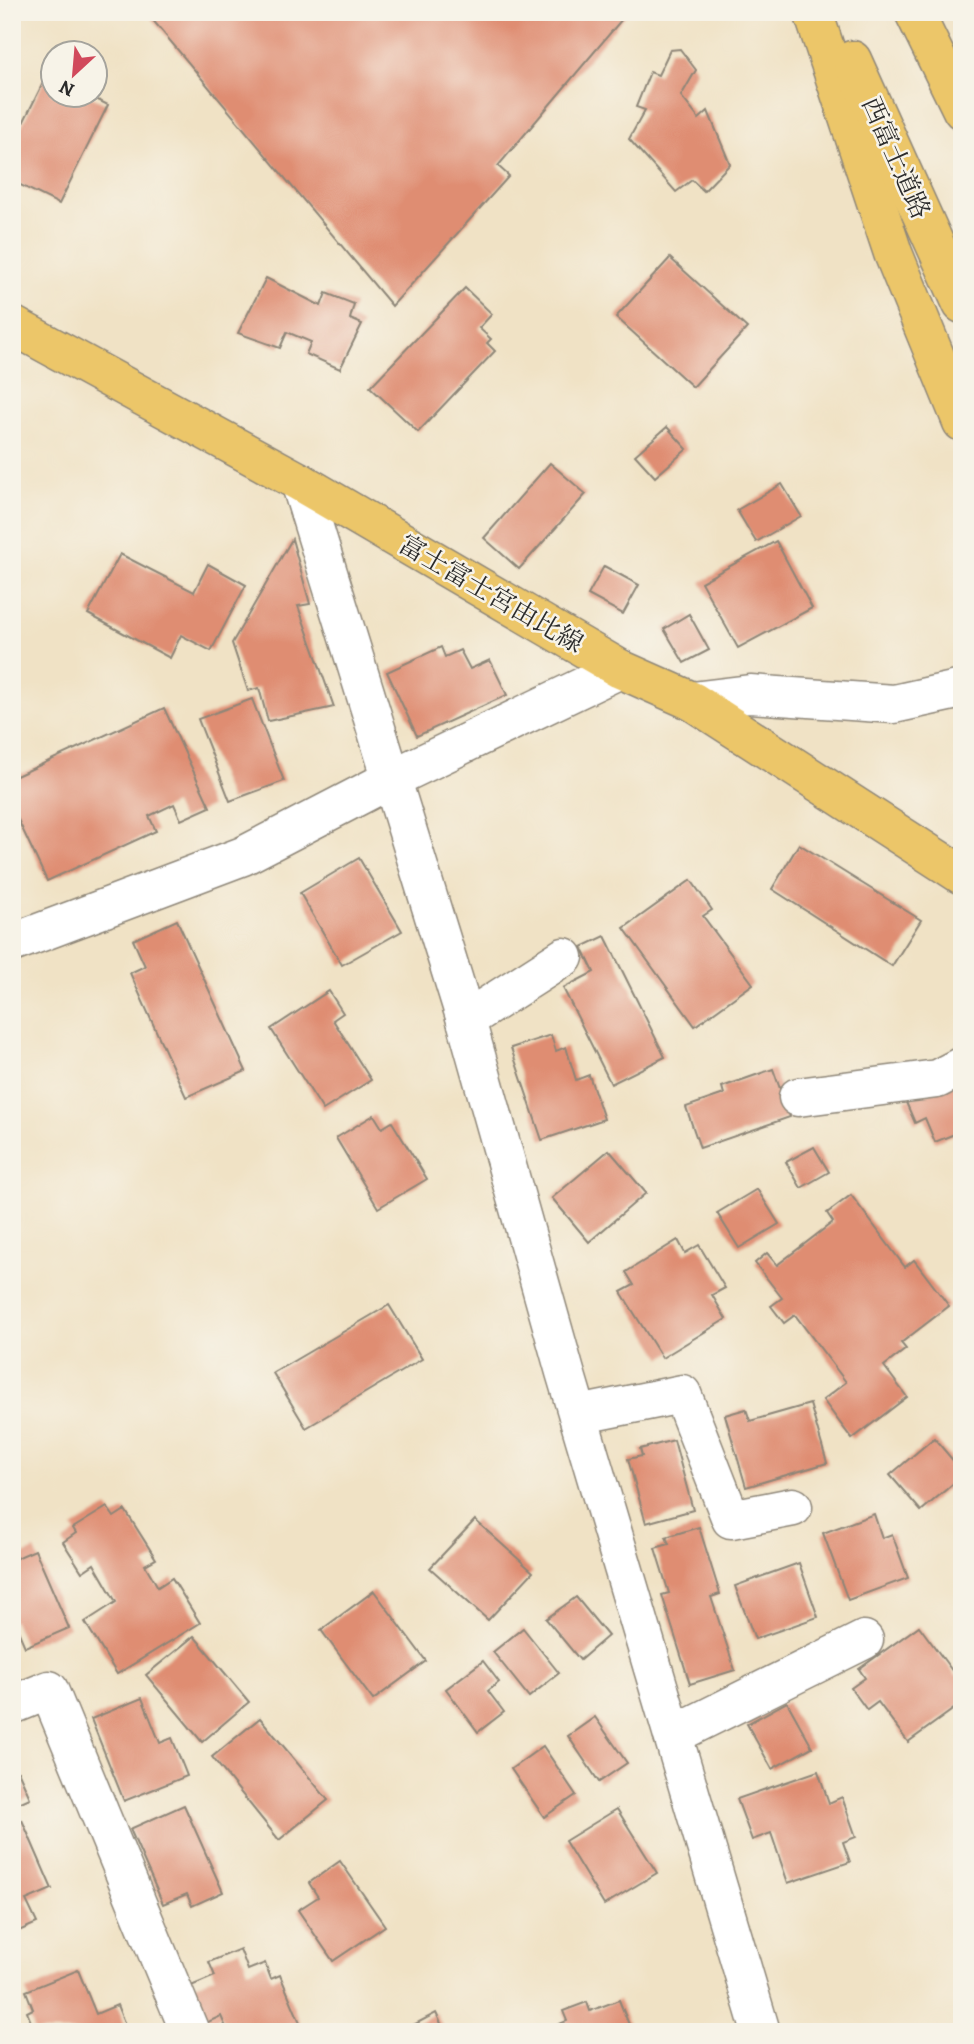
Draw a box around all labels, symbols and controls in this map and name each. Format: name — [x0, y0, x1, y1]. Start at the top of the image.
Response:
north arrow — [38, 38, 108, 108]
text: N — [55, 74, 79, 103]
street label: 西富士道路 — [854, 91, 938, 225]
street label: 富士富士宮由比線 — [392, 527, 590, 661]

